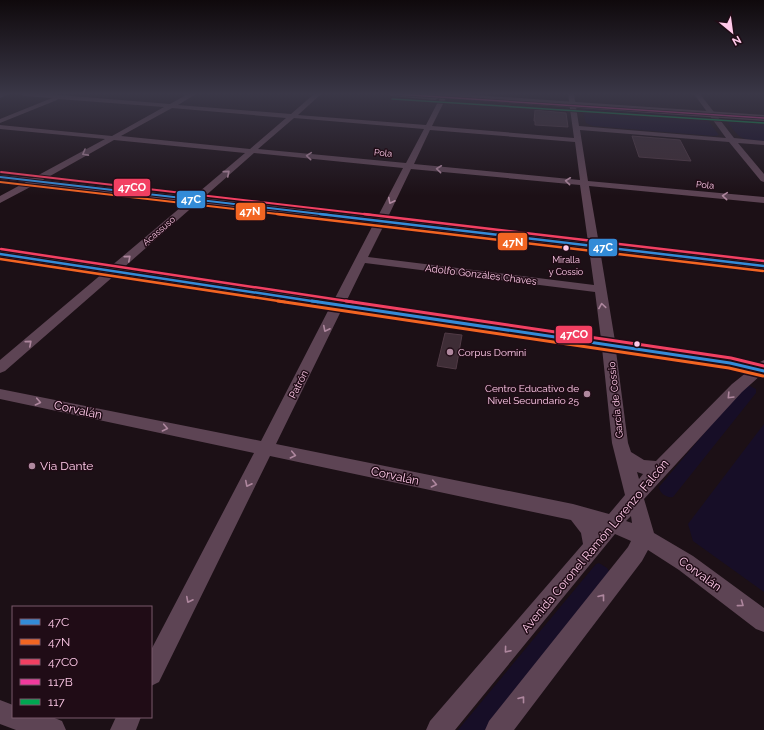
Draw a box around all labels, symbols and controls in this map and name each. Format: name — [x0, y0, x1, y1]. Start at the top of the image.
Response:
north arrow — [712, 12, 752, 52]
text: N — [730, 33, 743, 48]
street label: Pola — [373, 147, 393, 159]
one-way arrow — [82, 149, 89, 156]
one-way arrow — [306, 152, 312, 161]
one-way arrow — [435, 165, 442, 174]
one-way arrow — [222, 171, 229, 178]
one-way arrow — [565, 177, 571, 186]
line badge: 47CO — [113, 178, 151, 197]
street label: Pola — [695, 179, 715, 191]
text: 47CO — [118, 181, 146, 194]
line badge: 47C — [176, 190, 206, 209]
one-way arrow — [722, 192, 728, 201]
text: 47C — [181, 193, 201, 206]
one-way arrow — [388, 196, 396, 204]
line badge: 47N — [235, 202, 266, 221]
text: 47N — [240, 205, 260, 218]
street label: Acassuso — [141, 214, 177, 248]
line badge: 47N — [497, 232, 528, 251]
text: 47N — [503, 236, 523, 249]
line badge: 47C — [588, 238, 618, 257]
text: 47C — [593, 241, 613, 254]
marker: Miralla y Cossio — [561, 243, 571, 253]
one-way arrow — [123, 255, 130, 262]
place label: Miralla y Cossio — [549, 255, 583, 277]
street label: Adolfo Gonzáles Chaves — [425, 262, 537, 287]
one-way arrow — [598, 303, 607, 309]
one-way arrow — [323, 325, 331, 333]
line badge: 47CO — [555, 325, 593, 344]
text: 47CO — [560, 328, 588, 341]
unlabelled marker — [632, 339, 642, 349]
one-way arrow — [25, 340, 32, 347]
marker: Corpus Domini — [445, 347, 455, 357]
place label: Corpus Domini — [458, 347, 526, 358]
street label: García de Cossio — [606, 361, 625, 439]
street label: Patrón — [287, 368, 310, 400]
place label: Centro Educativo de Nivel Secundario 25 — [485, 383, 580, 406]
marker: Centro Educativo de Nivel Secundario 25 — [582, 389, 592, 399]
one-way arrow — [727, 391, 735, 399]
one-way arrow — [35, 397, 41, 406]
street label: Corvalán — [52, 398, 104, 422]
one-way arrow — [162, 424, 169, 432]
one-way arrow — [290, 450, 296, 458]
street label: Avenida Coronel Ramón Lorenzo Falcón — [518, 457, 672, 635]
place label: Via Dante — [40, 459, 93, 473]
marker: Via Dante — [27, 461, 37, 471]
street label: Corvalán — [369, 464, 421, 488]
one-way arrow — [431, 479, 437, 487]
one-way arrow — [245, 480, 252, 487]
street label: Corvalán — [676, 554, 724, 594]
one-way arrow — [597, 594, 604, 601]
one-way arrow — [186, 595, 194, 603]
one-way arrow — [736, 599, 743, 606]
legend — [12, 606, 152, 718]
text: 47C — [48, 615, 69, 629]
text: 47N — [48, 635, 70, 649]
one-way arrow — [504, 645, 511, 653]
text: 47CO — [48, 655, 78, 669]
text: 117B — [48, 675, 73, 689]
text: 117 — [48, 695, 65, 709]
one-way arrow — [517, 697, 524, 704]

